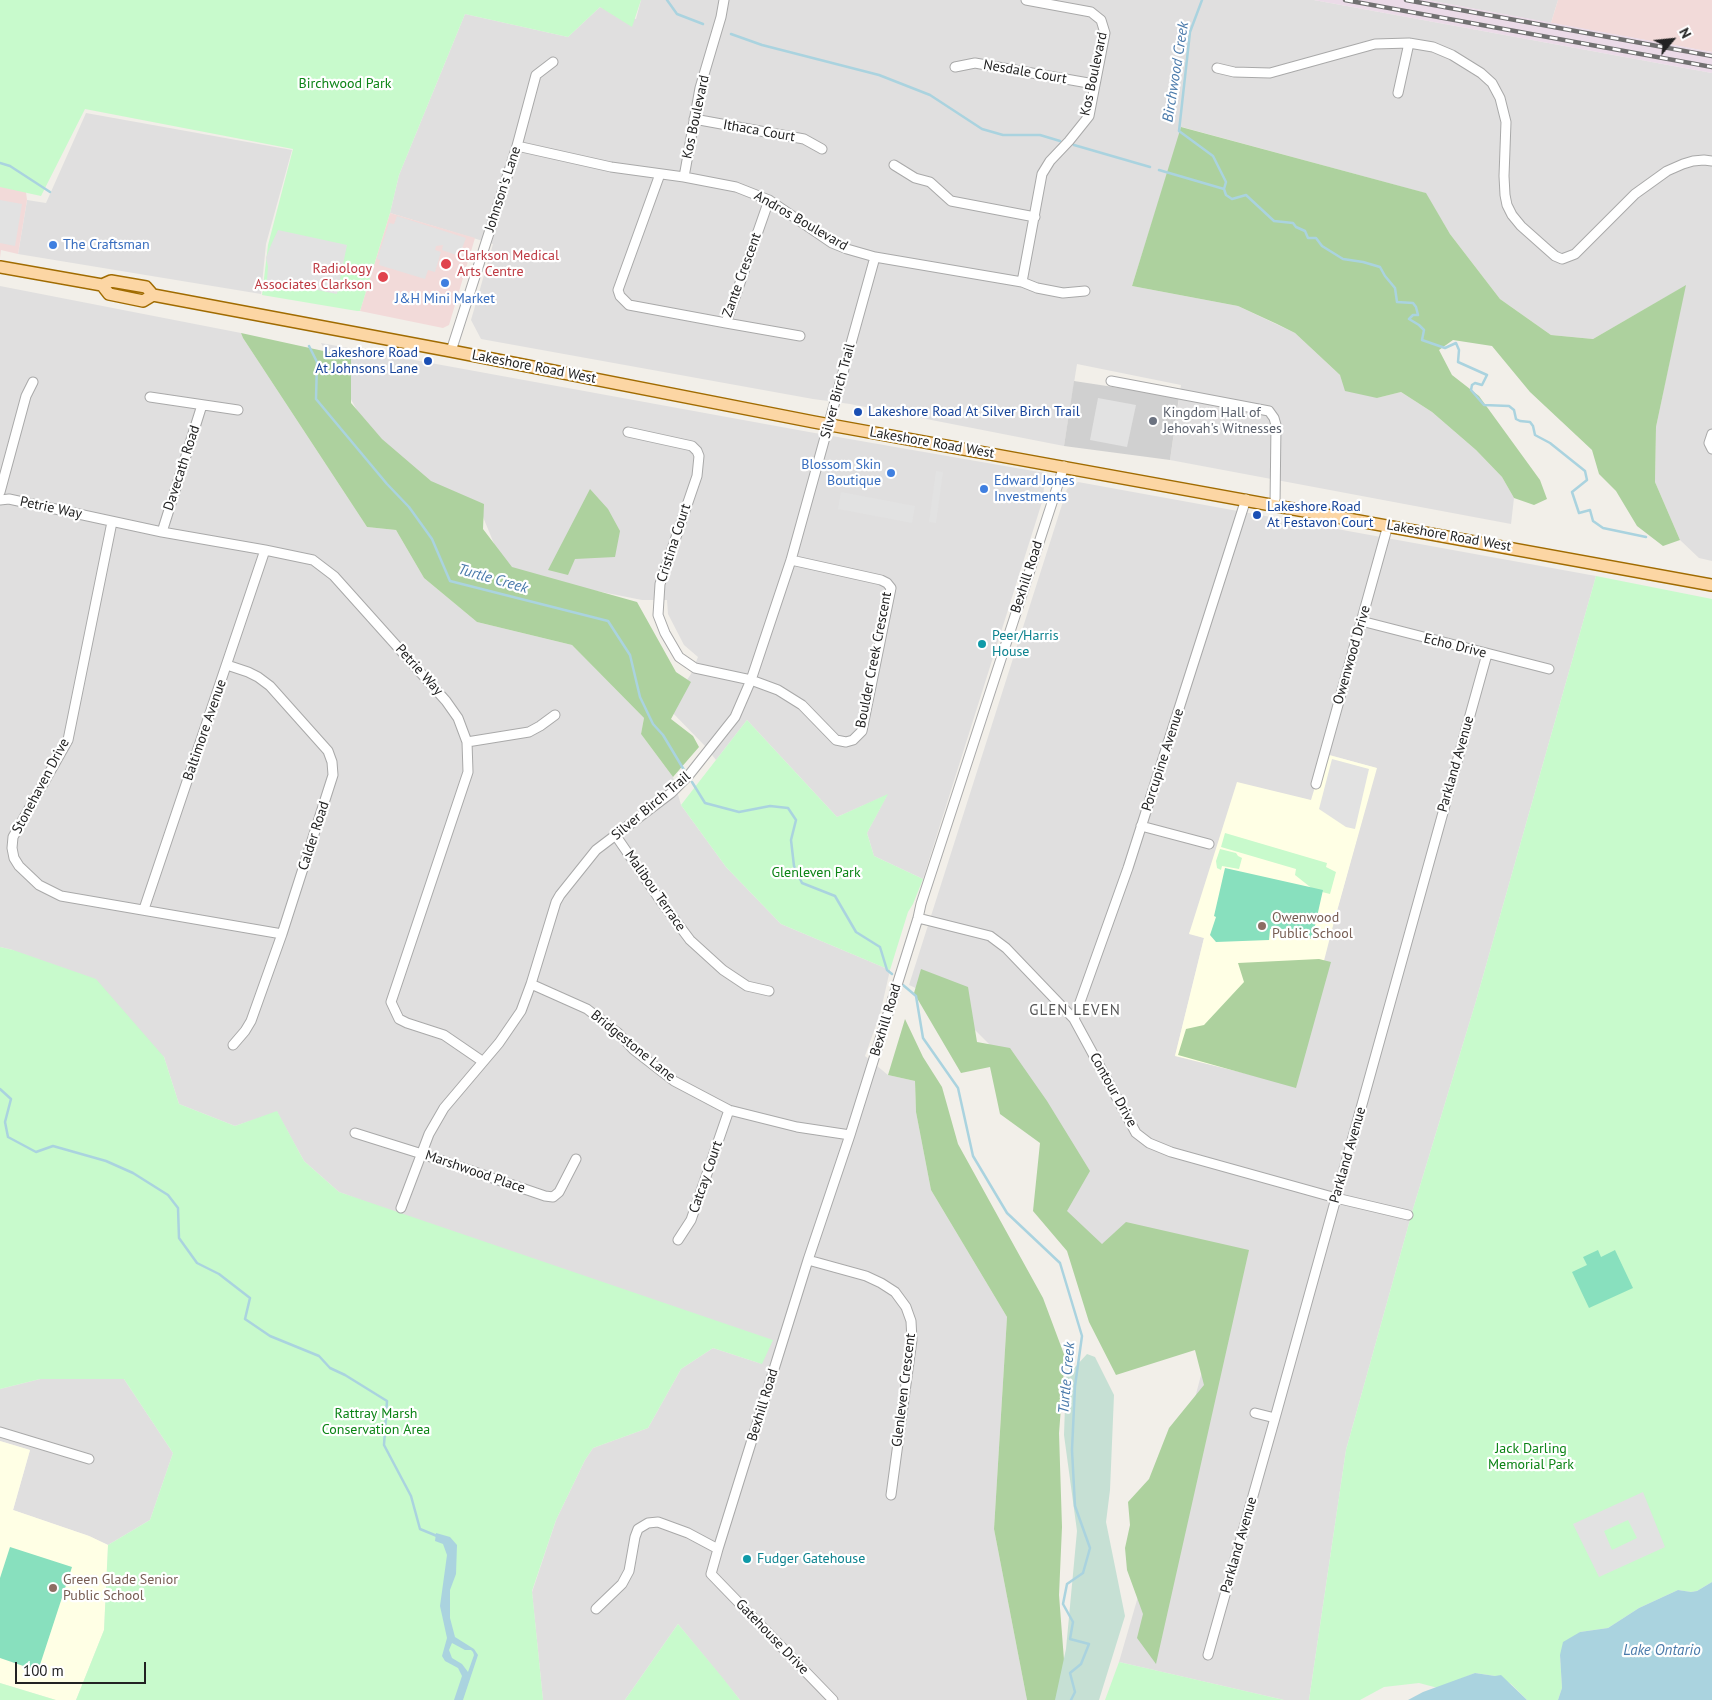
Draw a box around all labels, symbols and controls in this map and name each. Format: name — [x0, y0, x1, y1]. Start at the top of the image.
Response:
north arrow — [1647, 15, 1697, 65]
water label: Birchwood Creek — [1159, 20, 1193, 124]
text: N — [1675, 25, 1695, 41]
street label: Kos Boulevard — [1077, 31, 1111, 117]
street label: Nesdale Court — [982, 56, 1068, 88]
street label: Kos Boulevard — [679, 74, 713, 160]
park label: Birchwood Park — [299, 76, 391, 92]
street label: Ithaca Court — [722, 116, 796, 146]
street label: Johnson's Lane — [481, 144, 525, 234]
street label: Andros Boulevard — [751, 187, 851, 255]
street label: Zante Crescent — [719, 231, 765, 319]
place label: The Craftsman — [63, 237, 150, 253]
marker: The Craftsman — [47, 239, 59, 251]
place label: Clarkson Medical Arts Centre — [457, 248, 559, 280]
marker: Clarkson Medical Arts Centre — [439, 257, 453, 271]
place label: Radiology Associates Clarkson — [255, 261, 372, 294]
marker: Radiology Associates Clarkson — [376, 270, 390, 284]
marker: J&H Mini Market — [439, 277, 451, 289]
place label: J&H Mini Market — [395, 291, 495, 307]
street label: Silver Birch Trail — [817, 342, 859, 440]
place label: Lakeshore Road At Johnsons Lane — [315, 345, 418, 378]
street label: Lakeshore Road West — [470, 347, 598, 387]
marker: Lakeshore Road At Johnsons Lane — [422, 355, 434, 367]
place label: Lakeshore Road At Silver Birch Trail — [868, 404, 1080, 420]
place label: Kingdom Hall of Jehovah's Witnesses — [1163, 405, 1282, 438]
marker: Lakeshore Road At Silver Birch Trail — [852, 406, 864, 418]
marker: Kingdom Hall of Jehovah's Witnesses — [1147, 415, 1159, 427]
street label: Davecath Road — [160, 423, 204, 513]
street label: Lakeshore Road West — [868, 424, 996, 462]
place label: Blossom Skin Boutique — [801, 457, 881, 490]
marker: Blossom Skin Boutique — [885, 467, 897, 479]
place label: Edward Jones Investments — [994, 473, 1075, 506]
marker: Edward Jones Investments — [978, 483, 990, 495]
street label: Petrie Way — [18, 493, 84, 523]
place label: Lakeshore Road At Festavon Court — [1267, 499, 1373, 532]
street label: Cristina Court — [653, 502, 695, 584]
marker: Lakeshore Road At Festavon Court — [1251, 509, 1263, 521]
street label: Lakeshore Road West — [1385, 517, 1513, 555]
street label: Bexhill Road — [1007, 539, 1047, 615]
water label: Turtle Creek — [456, 560, 530, 598]
street label: Boulder Creek Crescent — [853, 590, 895, 730]
street label: Owenwood Drive — [1330, 604, 1374, 706]
place label: Peer/Harris House — [992, 628, 1059, 660]
street label: Echo Drive — [1422, 630, 1488, 662]
marker: Peer/Harris House — [976, 638, 988, 650]
street label: Petrie Way — [392, 641, 446, 699]
street label: Baltimore Avenue — [180, 677, 230, 783]
street label: Porcupine Avenue — [1138, 707, 1188, 813]
street label: Parkland Avenue — [1434, 714, 1478, 814]
street label: Stonehaven Drive — [9, 736, 73, 836]
street label: Silver Birch Trail — [608, 768, 694, 844]
street label: Calder Road — [295, 799, 333, 873]
street label: Malibou Terrace — [621, 847, 689, 935]
park label: Glenleven Park — [771, 865, 861, 881]
place label: Owenwood Public School — [1272, 910, 1353, 942]
marker: Owenwood Public School — [1256, 920, 1268, 932]
street label: Bexhill Road — [867, 982, 905, 1058]
district label: GLEN LEVEN — [1028, 1002, 1122, 1020]
street label: Bridgestone Lane — [587, 1007, 679, 1085]
street label: Contour Drive — [1086, 1050, 1140, 1130]
street label: Parkland Avenue — [1326, 1105, 1370, 1205]
street label: Catcay Court — [686, 1139, 726, 1215]
street label: Marshwood Place — [423, 1147, 527, 1197]
street label: Glenleven Crescent — [889, 1332, 919, 1448]
water label: Turtle Creek — [1055, 1341, 1079, 1415]
street label: Bexhill Road — [744, 1367, 782, 1443]
park label: Rattray Marsh Conservation Area — [322, 1406, 430, 1438]
park label: Jack Darling Memorial Park — [1488, 1441, 1574, 1474]
street label: Parkland Avenue — [1217, 1495, 1261, 1595]
place label: Fudger Gatehouse — [757, 1551, 865, 1567]
marker: Fudger Gatehouse — [741, 1553, 753, 1565]
place label: Green Glade Senior Public School — [63, 1572, 178, 1604]
marker: Green Glade Senior Public School — [47, 1582, 59, 1594]
street label: Gatehouse Drive — [732, 1596, 812, 1678]
water label: Lake Ontario — [1623, 1642, 1701, 1660]
scale bar — [18, 1652, 149, 1684]
text: 100 m — [23, 1661, 64, 1680]

